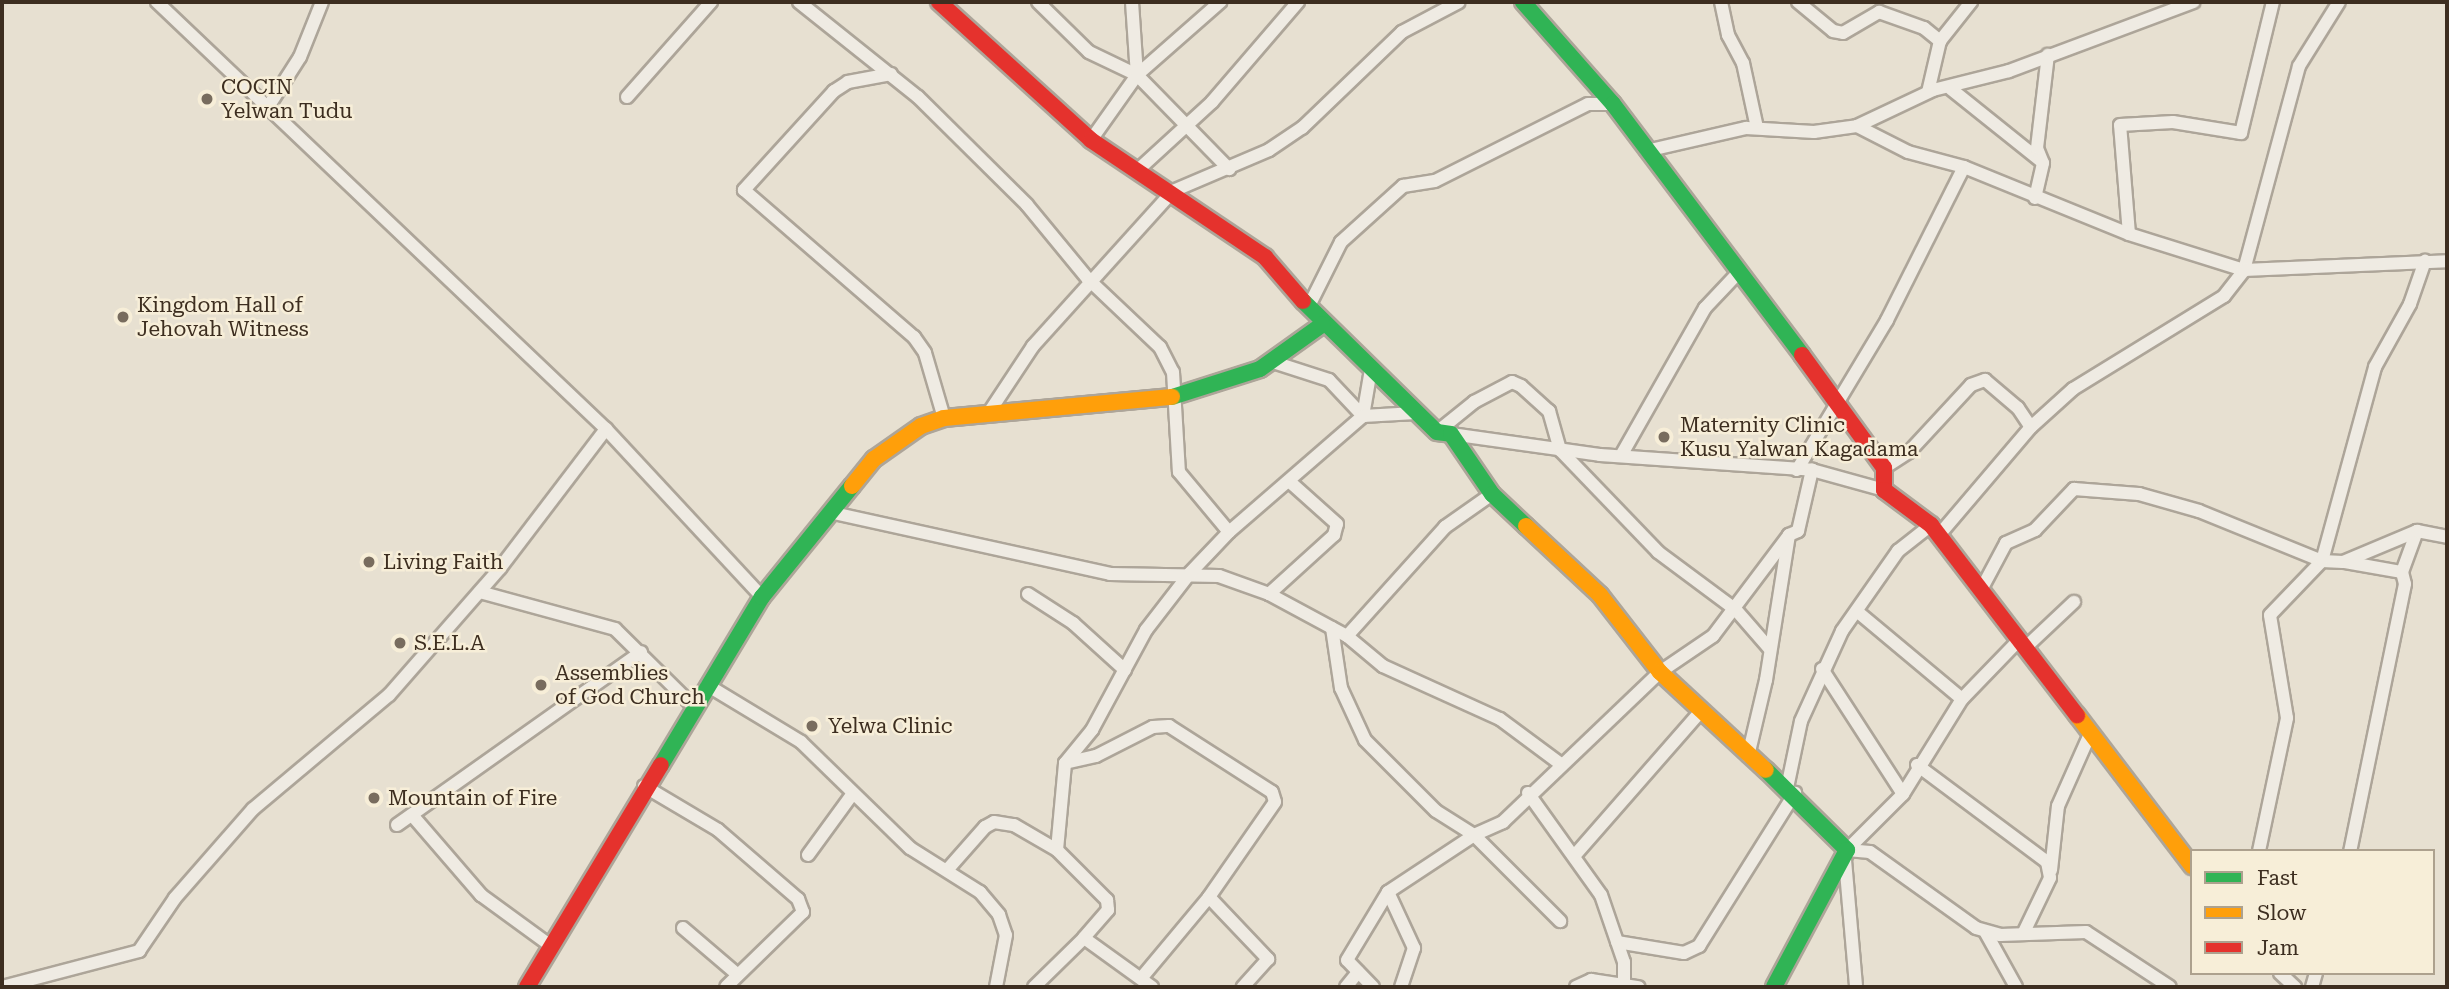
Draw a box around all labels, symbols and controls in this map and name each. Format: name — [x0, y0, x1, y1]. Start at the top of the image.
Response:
place label: COCIN Yelwan Tudu — [221, 74, 352, 124]
marker: COCIN Yelwan Tudu — [199, 91, 215, 107]
place label: Kingdom Hall of Jehovah Witness — [137, 292, 309, 342]
marker: Kingdom Hall of Jehovah Witness — [115, 309, 131, 325]
place label: Maternity Clinic Kusu Yalwan Kagadama — [1680, 412, 1918, 462]
marker: Maternity Clinic Kusu Yalwan Kagadama — [1654, 427, 1674, 447]
place label: Living Faith — [383, 549, 503, 575]
marker: Living Faith — [361, 554, 377, 570]
place label: S.E.L.A — [414, 630, 485, 656]
marker: S.E.L.A — [392, 635, 408, 651]
place label: Assemblies of God Church — [555, 660, 705, 710]
marker: Assemblies of God Church — [533, 677, 549, 693]
place label: Yelwa Clinic — [828, 713, 953, 739]
marker: Yelwa Clinic — [802, 716, 822, 736]
place label: Mountain of Fire — [388, 785, 557, 811]
marker: Mountain of Fire — [366, 790, 382, 806]
legend — [2190, 849, 2435, 975]
text: Fast — [2257, 866, 2298, 890]
text: Slow — [2257, 901, 2306, 925]
text: Jam — [2257, 936, 2299, 960]

